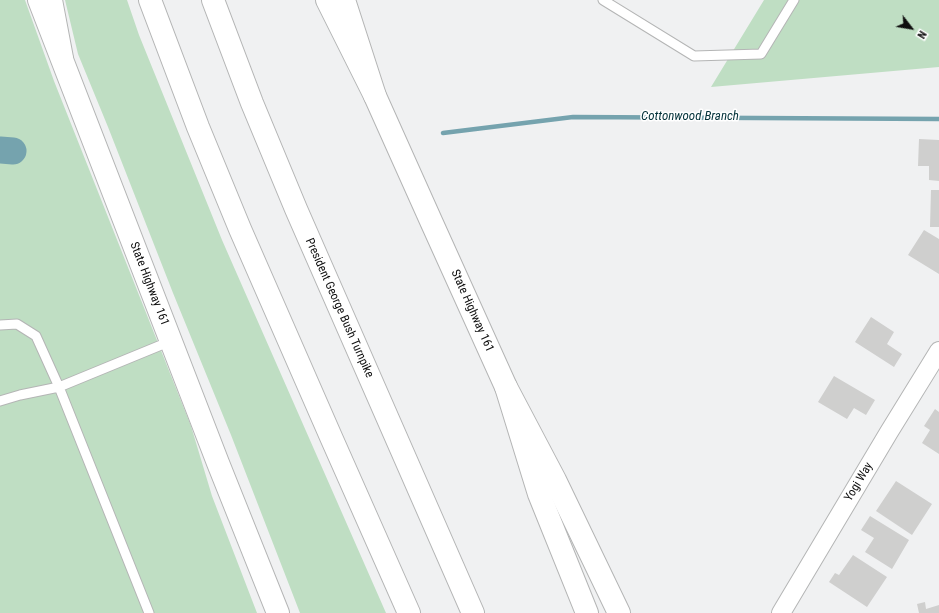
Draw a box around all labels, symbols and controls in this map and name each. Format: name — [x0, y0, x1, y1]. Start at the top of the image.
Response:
north arrow — [891, 8, 931, 48]
text: N — [914, 28, 929, 41]
water label: Cottonwood Branch — [641, 109, 739, 125]
street label: President George Bush Turnpike — [302, 236, 376, 380]
street label: State Highway 161 — [126, 240, 172, 328]
street label: State Highway 161 — [447, 268, 497, 354]
street label: Yogi Way — [842, 460, 876, 504]

